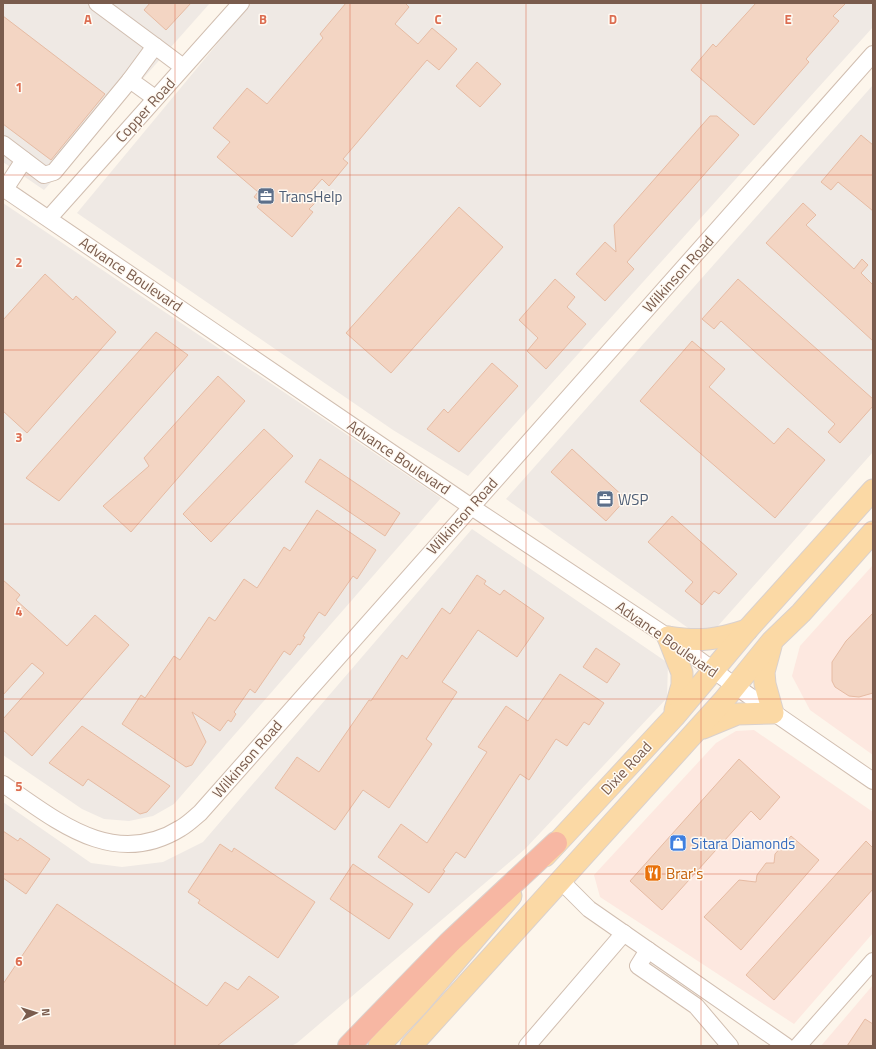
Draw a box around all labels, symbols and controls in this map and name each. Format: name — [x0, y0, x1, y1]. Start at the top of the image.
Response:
text: A — [84, 9, 92, 29]
text: B — [259, 9, 267, 29]
text: C — [434, 9, 442, 29]
text: D — [609, 9, 617, 29]
text: E — [784, 9, 792, 29]
street label: Copper Road — [110, 72, 180, 148]
text: 1 — [15, 77, 23, 97]
place label: TransHelp — [279, 185, 342, 208]
office icon: TransHelp — [256, 186, 276, 206]
street label: Wilkinson Road — [637, 230, 719, 318]
street label: Advance Boulevard — [75, 231, 187, 317]
text: 2 — [15, 252, 23, 272]
street label: Advance Boulevard — [343, 414, 455, 500]
text: 3 — [15, 427, 23, 447]
street label: Wilkinson Road — [421, 472, 503, 560]
place label: WSP — [618, 488, 648, 511]
office icon: WSP — [595, 489, 615, 509]
street label: Advance Boulevard — [611, 595, 723, 683]
text: 4 — [15, 601, 23, 621]
street label: Wilkinson Road — [206, 715, 288, 803]
street label: Dixie Road — [595, 736, 657, 800]
text: 5 — [15, 776, 23, 796]
place label: Sitara Diamonds — [691, 832, 795, 855]
shop icon: Sitara Diamonds — [668, 833, 688, 853]
place label: Brar's — [666, 862, 703, 885]
restaurant icon: Brar's — [643, 863, 663, 883]
text: 6 — [15, 951, 23, 971]
north arrow — [16, 993, 56, 1033]
text: N — [38, 1008, 54, 1017]

